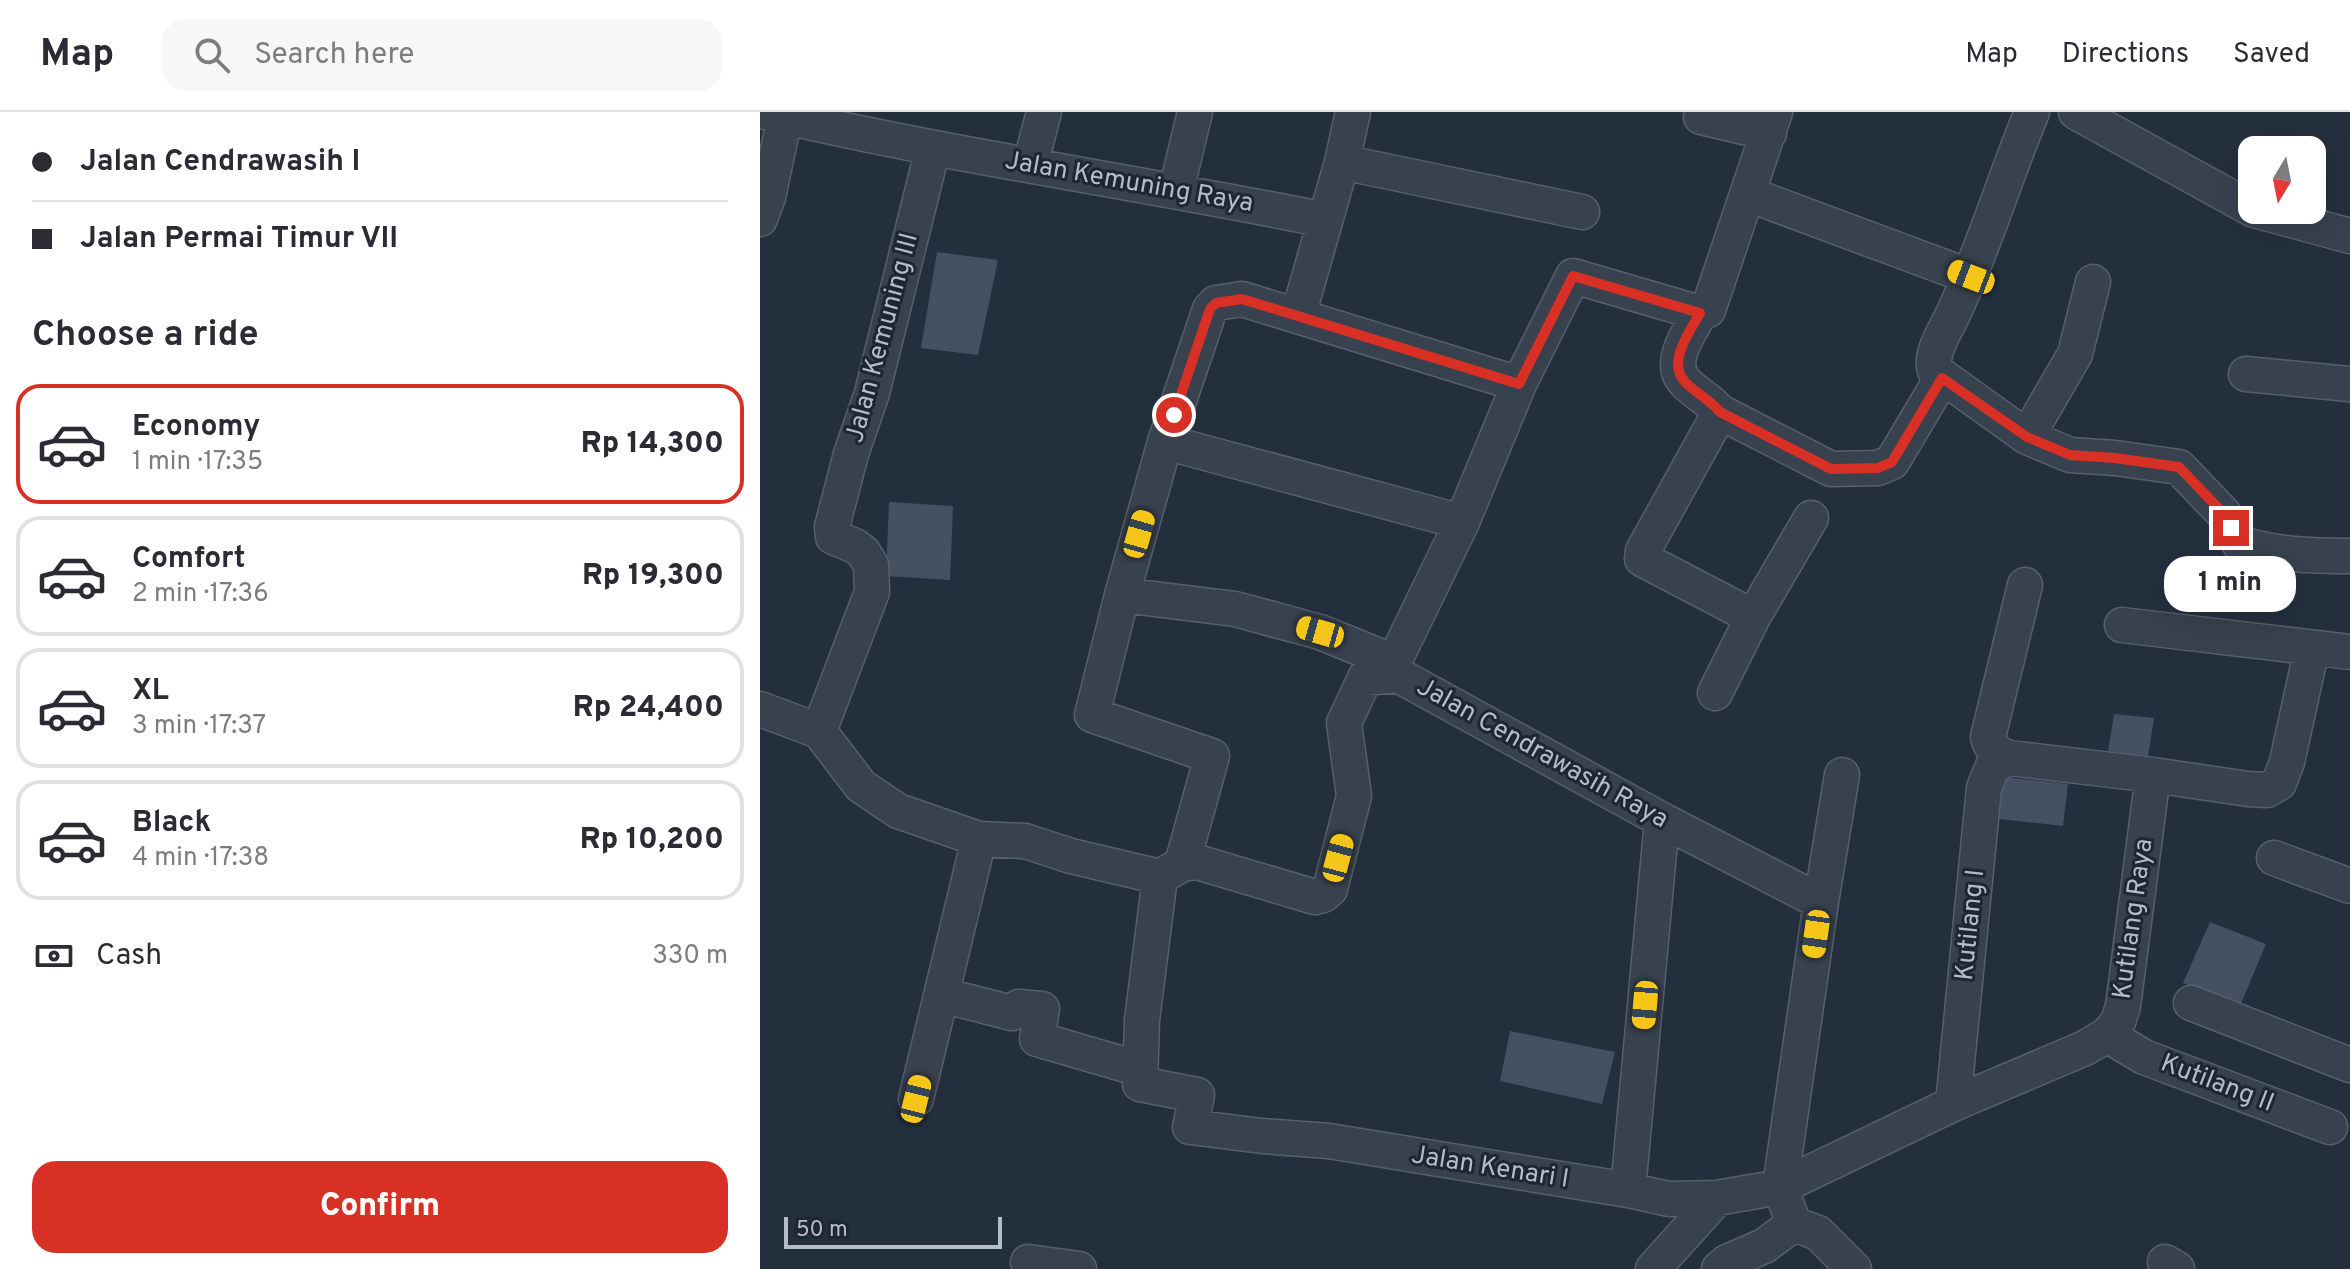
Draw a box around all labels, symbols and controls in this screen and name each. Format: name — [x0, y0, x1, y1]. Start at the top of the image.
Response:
search box — [162, 19, 722, 91]
text: Map — [40, 31, 114, 80]
icon: search — [190, 33, 234, 77]
text: Search here — [254, 37, 414, 74]
text: Map — [1965, 37, 2018, 73]
text: Directions — [2062, 37, 2189, 73]
text: Saved — [2233, 37, 2310, 73]
north arrow — [2238, 136, 2326, 224]
map controls — [2238, 136, 2326, 224]
text: Jalan Cendrawasih I — [80, 144, 360, 181]
street label: Jalan Kemuning Raya — [1002, 145, 1256, 221]
text: Jalan Permai Timur VII — [80, 221, 398, 258]
street label: Jalan Kemuning III — [839, 229, 927, 447]
car — [1944, 257, 1998, 297]
text: Choose a ride — [32, 313, 258, 359]
route start — [1156, 397, 1192, 433]
icon: car — [36, 408, 108, 480]
text: Economy — [132, 409, 260, 446]
text: Rp 14,300 — [581, 426, 724, 463]
text: 1 min · 17:35 — [132, 446, 263, 479]
car — [1121, 508, 1157, 560]
route end — [2213, 510, 2249, 546]
icon: car — [36, 540, 108, 612]
text: Comfort — [132, 541, 245, 578]
callout: 1 min — [2165, 556, 2297, 612]
text: Rp 19,300 — [582, 558, 724, 595]
text: 1 min — [2198, 567, 2262, 600]
text: 2 min · 17:36 — [132, 578, 269, 611]
car — [1294, 614, 1346, 650]
street label: Jalan Cendrawasih Raya — [1410, 671, 1674, 837]
icon: car — [36, 672, 108, 744]
text: XL — [132, 673, 169, 710]
text: Rp 24,400 — [573, 690, 724, 727]
text: 3 min · 17:37 — [132, 710, 266, 743]
icon: car — [36, 804, 108, 876]
text: Black — [132, 805, 211, 842]
text: Rp 10,200 — [580, 822, 724, 859]
car — [1320, 832, 1356, 884]
street label: Kutilang Raya — [2106, 837, 2162, 1001]
text: 4 min · 17:38 — [132, 842, 269, 875]
street label: Kutilang I — [1949, 868, 1993, 982]
car — [1801, 909, 1831, 959]
icon: cash — [32, 934, 76, 978]
text: Cash — [96, 938, 162, 975]
text: 330 m — [652, 940, 728, 973]
car — [1631, 980, 1659, 1030]
street label: Kutilang II — [2156, 1047, 2278, 1121]
car — [899, 1073, 933, 1125]
street label: Jalan Kenari I — [1409, 1139, 1571, 1197]
button: Confirm — [32, 1161, 728, 1253]
scale bar — [784, 1213, 1002, 1249]
text: 50 m — [796, 1217, 848, 1244]

